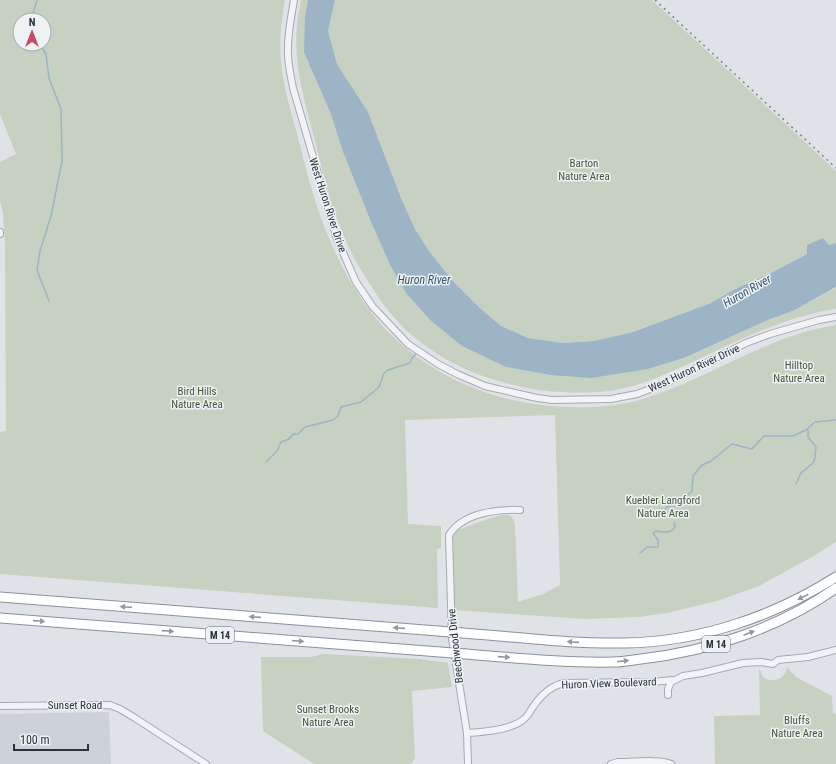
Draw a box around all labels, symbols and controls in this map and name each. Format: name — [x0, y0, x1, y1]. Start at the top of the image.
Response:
north arrow — [12, 12, 52, 52]
text: N — [29, 16, 36, 29]
street label: West Huron River Drive — [306, 156, 349, 254]
park label: Barton Nature Area — [558, 157, 610, 183]
water label: Huron River — [720, 271, 774, 310]
water label: Huron River — [397, 273, 451, 287]
street label: West Huron River Drive — [647, 342, 742, 395]
park label: Hilltop Nature Area — [773, 359, 825, 385]
park label: Bird Hills Nature Area — [171, 385, 223, 411]
park label: Kuebler Langford Nature Area — [626, 494, 700, 520]
one-way arrow — [797, 593, 808, 600]
one-way arrow — [120, 603, 132, 610]
street label: Beechwood Drive — [445, 608, 466, 684]
one-way arrow — [249, 613, 261, 620]
one-way arrow — [33, 618, 45, 625]
one-way arrow — [393, 624, 405, 631]
road number: M 14 — [206, 627, 234, 643]
one-way arrow — [162, 628, 175, 635]
one-way arrow — [744, 629, 756, 635]
road number: M 14 — [702, 636, 730, 652]
one-way arrow — [292, 638, 304, 645]
one-way arrow — [567, 638, 579, 645]
one-way arrow — [498, 654, 510, 661]
one-way arrow — [617, 658, 629, 664]
street label: Huron View Boulevard — [561, 675, 657, 692]
street label: Sunset Road — [48, 699, 102, 712]
park label: Sunset Brooks Nature Area — [297, 703, 359, 729]
park label: Bluffs Nature Area — [771, 714, 823, 740]
scale bar — [14, 726, 88, 752]
text: 100 m — [20, 733, 50, 747]

